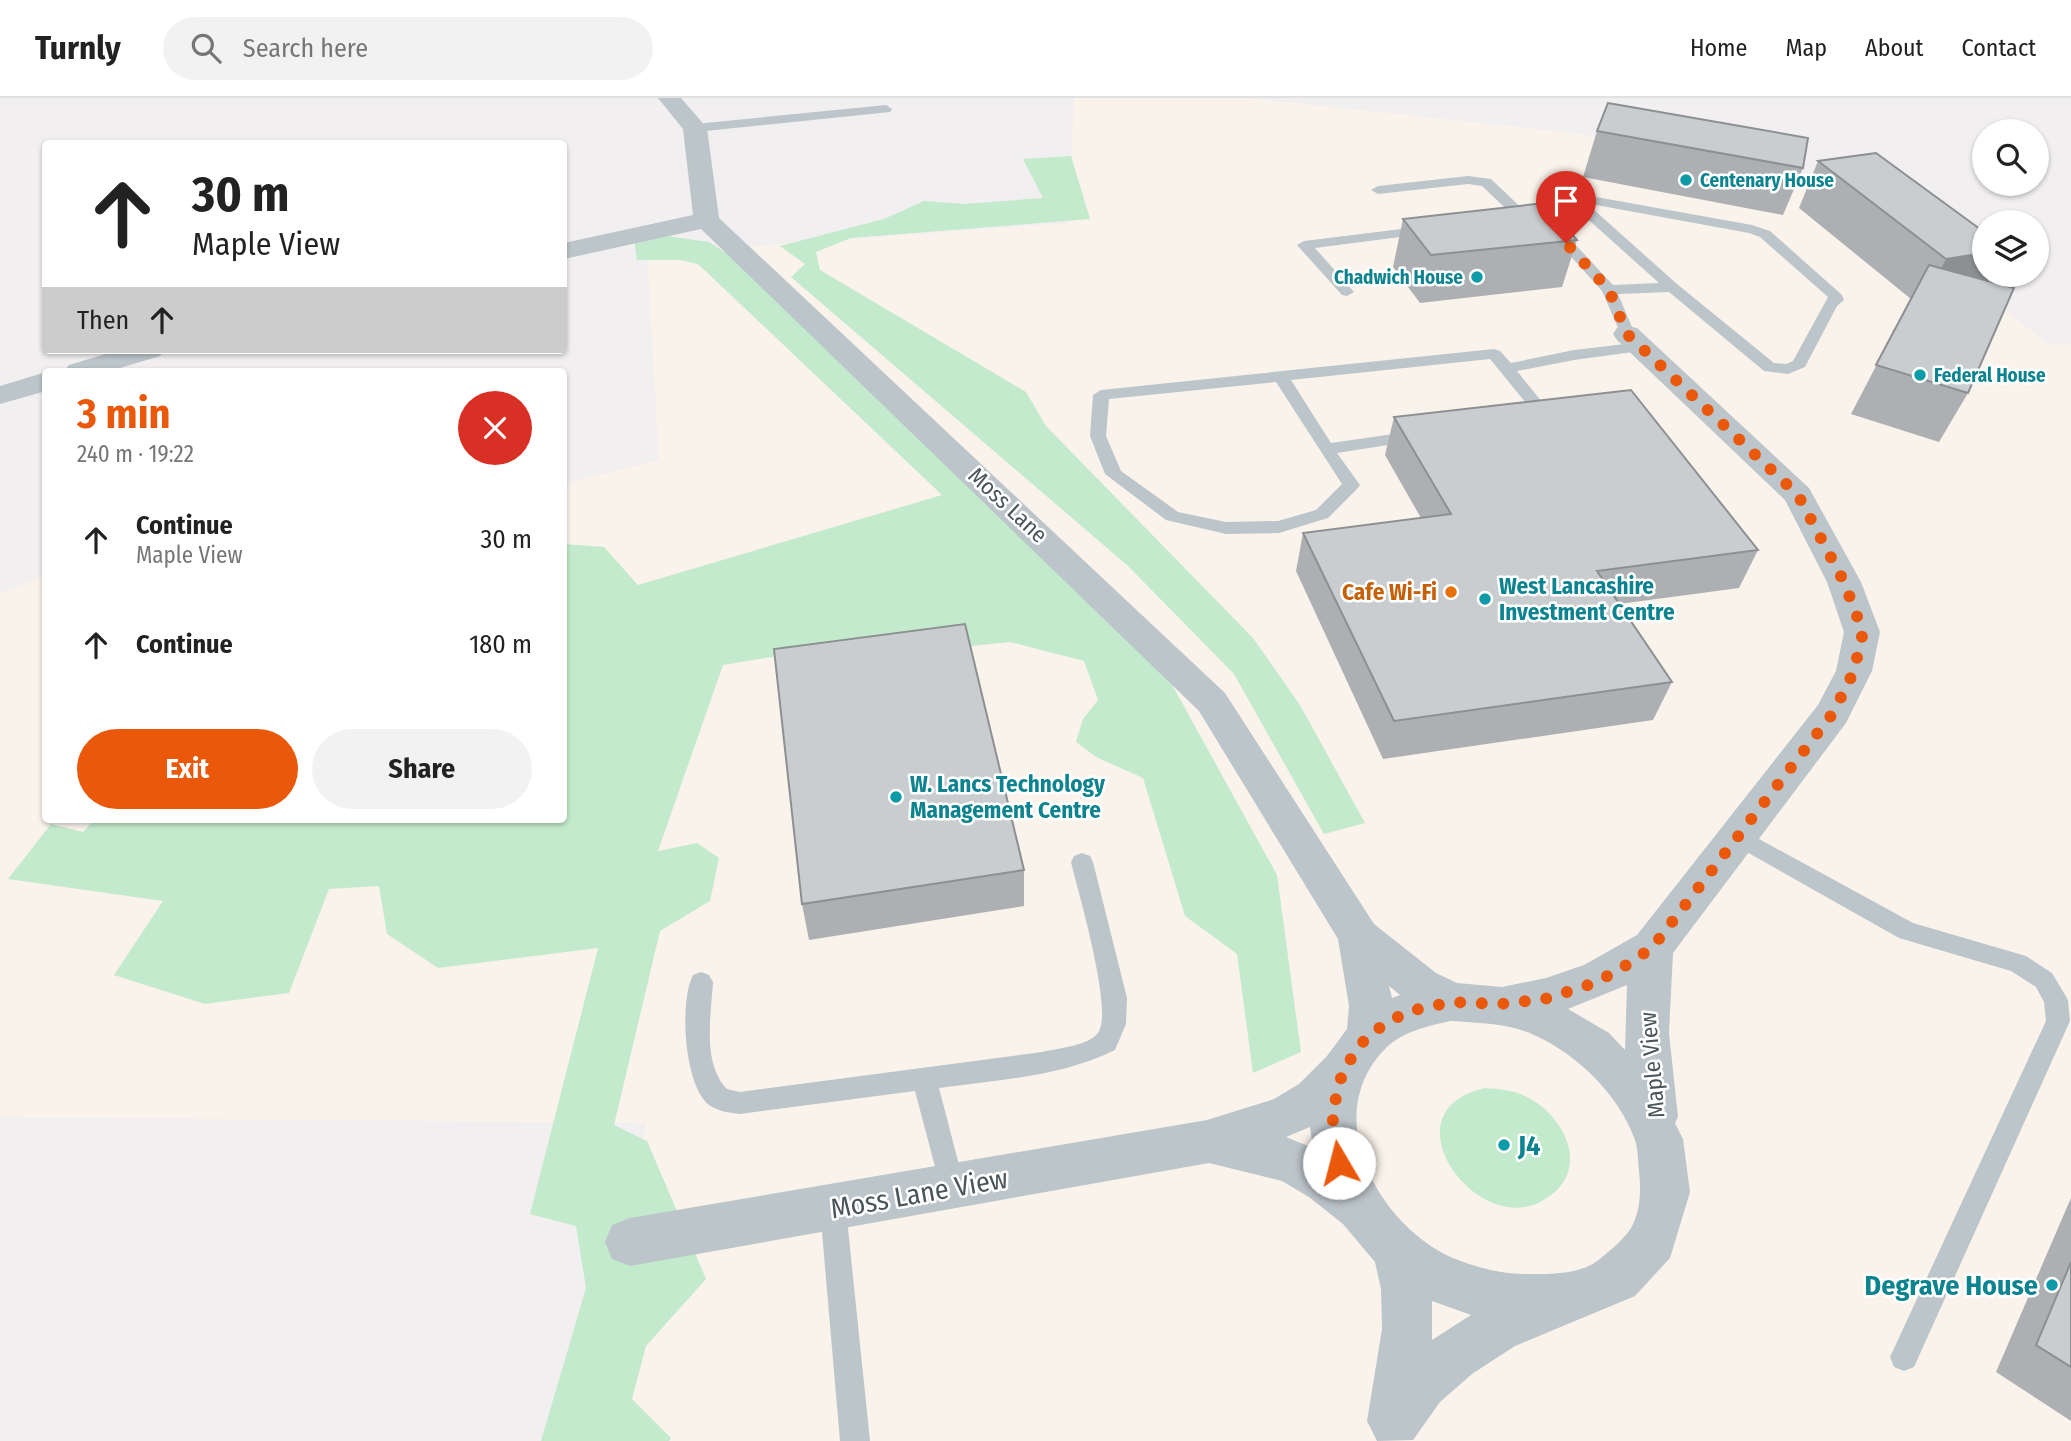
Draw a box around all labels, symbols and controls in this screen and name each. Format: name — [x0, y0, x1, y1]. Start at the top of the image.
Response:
search box — [163, 17, 653, 80]
text: Turnly — [35, 28, 121, 68]
icon: search — [187, 29, 225, 67]
text: Search here — [243, 33, 368, 64]
text: Home — [1690, 34, 1747, 62]
text: Map — [1785, 34, 1827, 62]
text: About — [1865, 34, 1923, 62]
text: Contact — [1961, 34, 2036, 62]
map controls — [1972, 119, 2049, 287]
button: search — [1972, 119, 2049, 196]
text: 30 m — [192, 165, 290, 224]
icon: ahead — [77, 168, 168, 259]
place label: Centenary House — [1700, 169, 1834, 192]
pin — [1536, 171, 1596, 243]
marker: Centenary House — [1678, 172, 1694, 188]
icon: arrive — [1547, 182, 1585, 220]
button: layers — [1972, 210, 2049, 287]
text: Maple View — [192, 225, 340, 263]
place label: Chadwich House — [1334, 266, 1463, 289]
marker: Chadwich House — [1469, 269, 1485, 285]
icon: ahead — [143, 301, 181, 339]
text: Then — [77, 305, 129, 336]
place label: Federal House — [1934, 364, 2046, 387]
marker: Federal House — [1912, 367, 1928, 383]
text: 3 min — [77, 389, 171, 439]
button: close — [458, 391, 532, 465]
text: 240 m · 19:22 — [77, 440, 194, 468]
street label: Moss Lane — [963, 461, 1053, 549]
text: Continue — [136, 510, 233, 541]
icon: ahead — [77, 521, 115, 559]
text: 30 m — [481, 524, 532, 555]
text: Maple View — [136, 541, 243, 569]
place label: West Lancashire Investment Centre — [1499, 572, 1675, 626]
place label: Cafe Wi-Fi — [1342, 578, 1437, 606]
marker: Cafe Wi-Fi — [1443, 584, 1459, 600]
marker: West Lancashire Investment Centre — [1477, 591, 1493, 607]
icon: ahead — [77, 626, 115, 664]
text: Continue — [136, 629, 233, 660]
text: 180 m — [469, 629, 532, 660]
button: Exit — [77, 729, 298, 809]
button: Share — [312, 729, 532, 809]
place label: W. Lancs Technology Management Centre — [910, 770, 1106, 824]
marker: W. Lancs Technology Management Centre — [888, 789, 904, 805]
street label: Maple View — [1633, 1011, 1671, 1119]
position arrow — [1302, 1126, 1376, 1200]
place label: J4 — [1517, 1129, 1541, 1162]
marker: J4 — [1496, 1137, 1512, 1153]
street label: Moss Lane View — [828, 1162, 1010, 1225]
place label: Degrave House — [1865, 1269, 2038, 1302]
marker: Degrave House — [2044, 1277, 2060, 1293]

